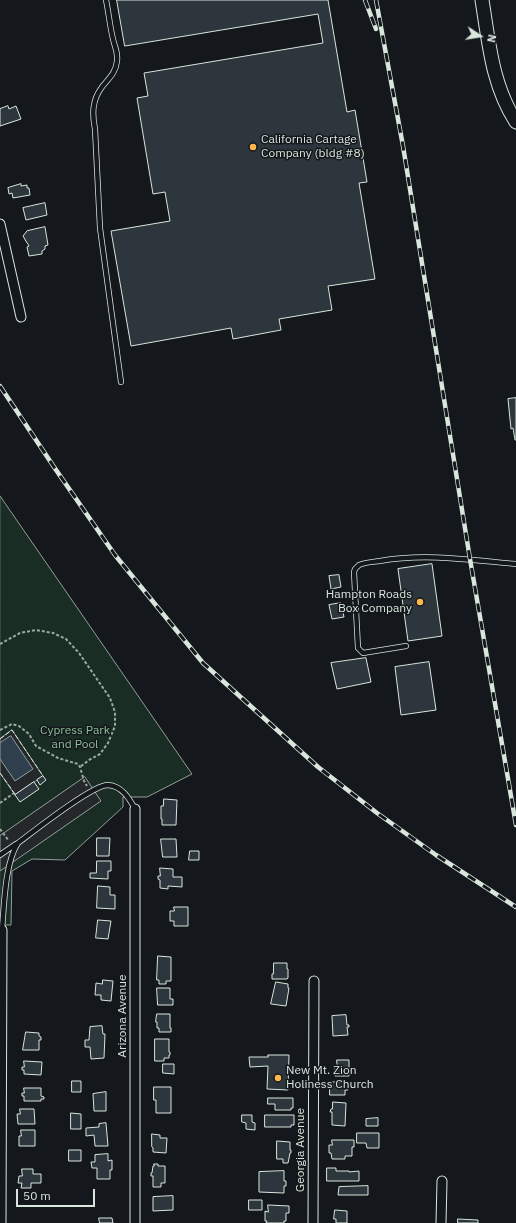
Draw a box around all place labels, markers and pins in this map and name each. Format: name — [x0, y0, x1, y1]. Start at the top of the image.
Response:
place label: California Cartage Company (bldg #8) — [261, 133, 365, 161]
marker: California Cartage Company (bldg #8) — [248, 142, 258, 152]
place label: Hampton Roads Box Company — [326, 588, 412, 616]
marker: Hampton Roads Box Company — [415, 597, 425, 607]
place label: New Mt. Zion Holiness Church — [286, 1064, 374, 1092]
marker: New Mt. Zion Holiness Church — [273, 1073, 283, 1083]

